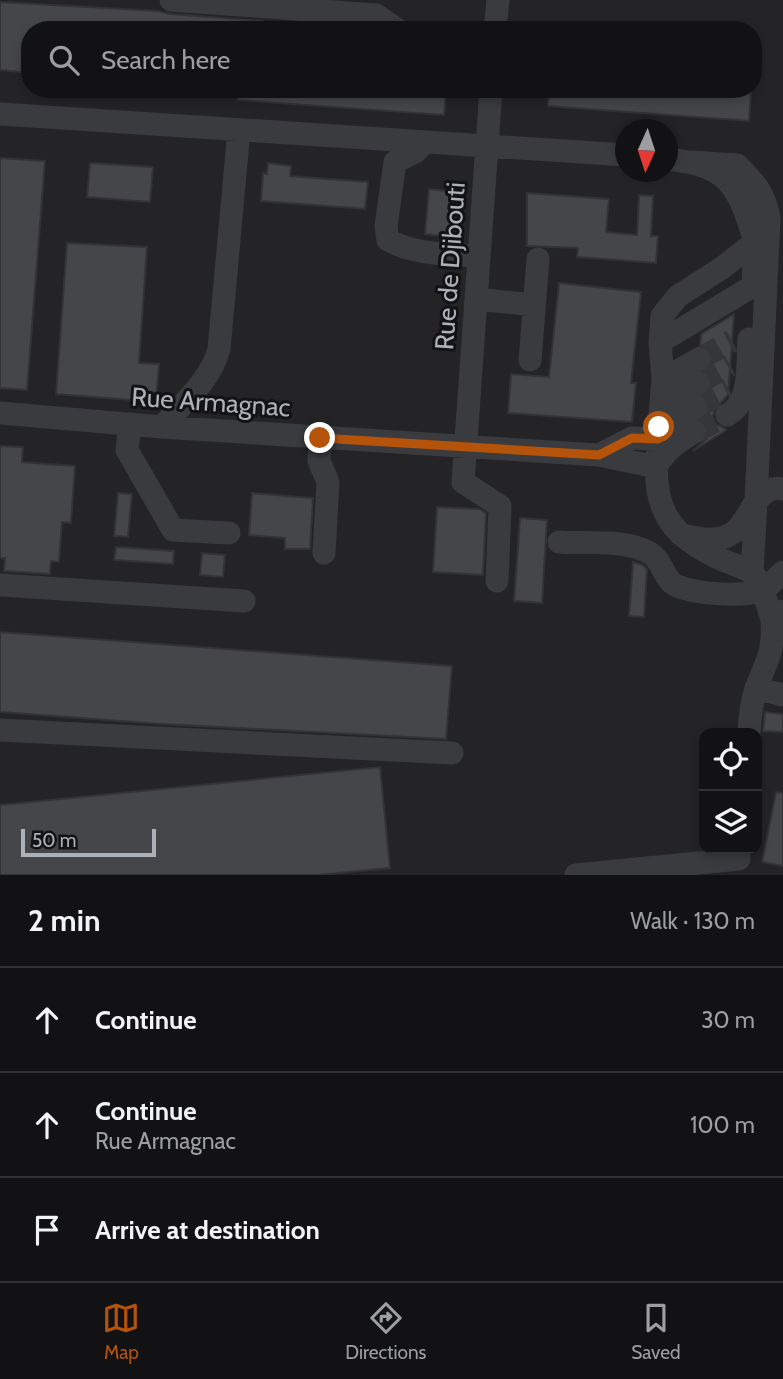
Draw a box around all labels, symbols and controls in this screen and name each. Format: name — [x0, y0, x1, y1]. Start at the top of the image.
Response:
search box — [21, 21, 762, 98]
icon: search — [45, 41, 83, 79]
text: Search here — [101, 44, 230, 76]
north arrow — [615, 119, 678, 182]
street label: Rue de Djibouti — [428, 181, 472, 351]
street label: Rue Armagnac — [130, 380, 292, 424]
route start — [643, 411, 674, 442]
route end — [304, 422, 335, 453]
map controls — [699, 728, 762, 854]
button: locate — [699, 728, 762, 791]
button: layers — [699, 791, 762, 854]
scale bar — [21, 826, 156, 858]
text: 50 m — [32, 829, 76, 852]
text: 2 min — [28, 902, 100, 939]
text: Walk · 130 m — [630, 907, 755, 935]
icon: ahead — [28, 1001, 66, 1039]
text: Continue — [95, 1004, 197, 1036]
text: 30 m — [701, 1006, 755, 1034]
text: Continue — [95, 1095, 197, 1127]
icon: ahead — [28, 1106, 66, 1144]
text: 100 m — [690, 1111, 755, 1139]
text: Rue Armagnac — [95, 1127, 236, 1155]
icon: arrive — [28, 1211, 66, 1249]
text: Arrive at destination — [95, 1214, 320, 1246]
tab: Map — [102, 1299, 140, 1364]
tab: Directions — [345, 1299, 426, 1364]
tab: Saved — [631, 1299, 681, 1364]

